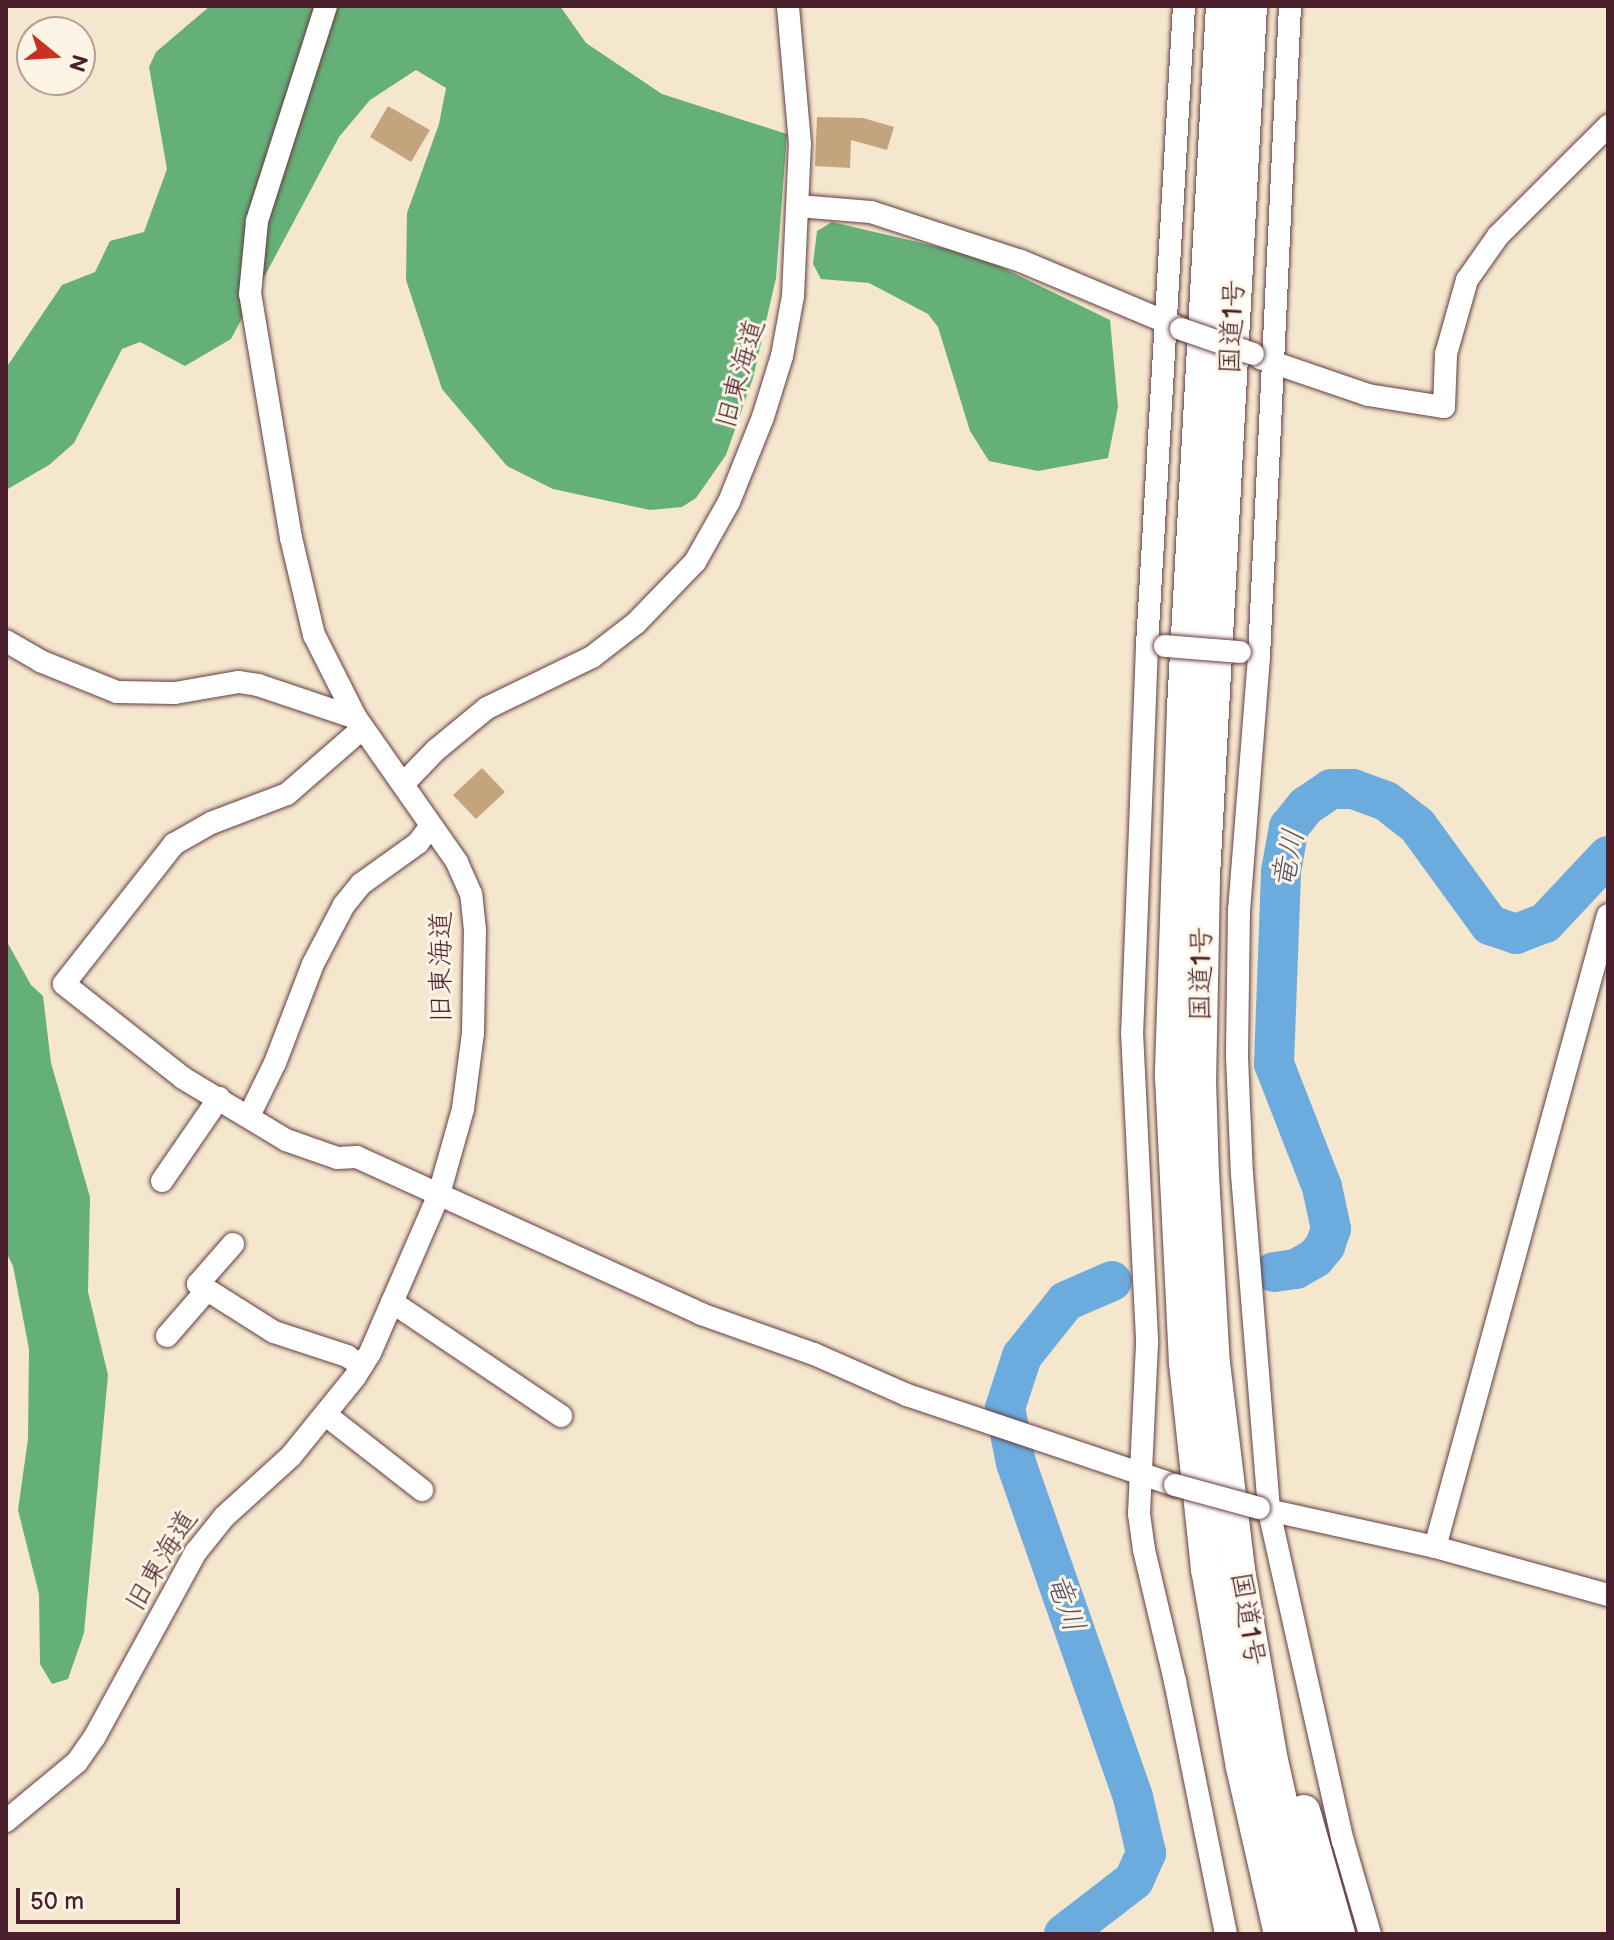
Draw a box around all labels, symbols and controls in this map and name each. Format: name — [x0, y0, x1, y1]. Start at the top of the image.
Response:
north arrow — [16, 16, 96, 96]
text: N — [62, 51, 93, 75]
street label: 国道1号 — [1214, 279, 1252, 375]
street label: 旧東海道 — [709, 316, 773, 432]
water label: 竜川 — [1265, 826, 1313, 892]
street label: 旧東海道 — [425, 911, 459, 1023]
street label: 国道1号 — [1184, 926, 1220, 1022]
street label: 旧東海道 — [119, 1504, 205, 1618]
water label: 竜川 — [1038, 1569, 1092, 1637]
street label: 国道1号 — [1223, 1570, 1271, 1668]
scale bar — [20, 1872, 184, 1922]
text: 50 m — [30, 1887, 84, 1916]

